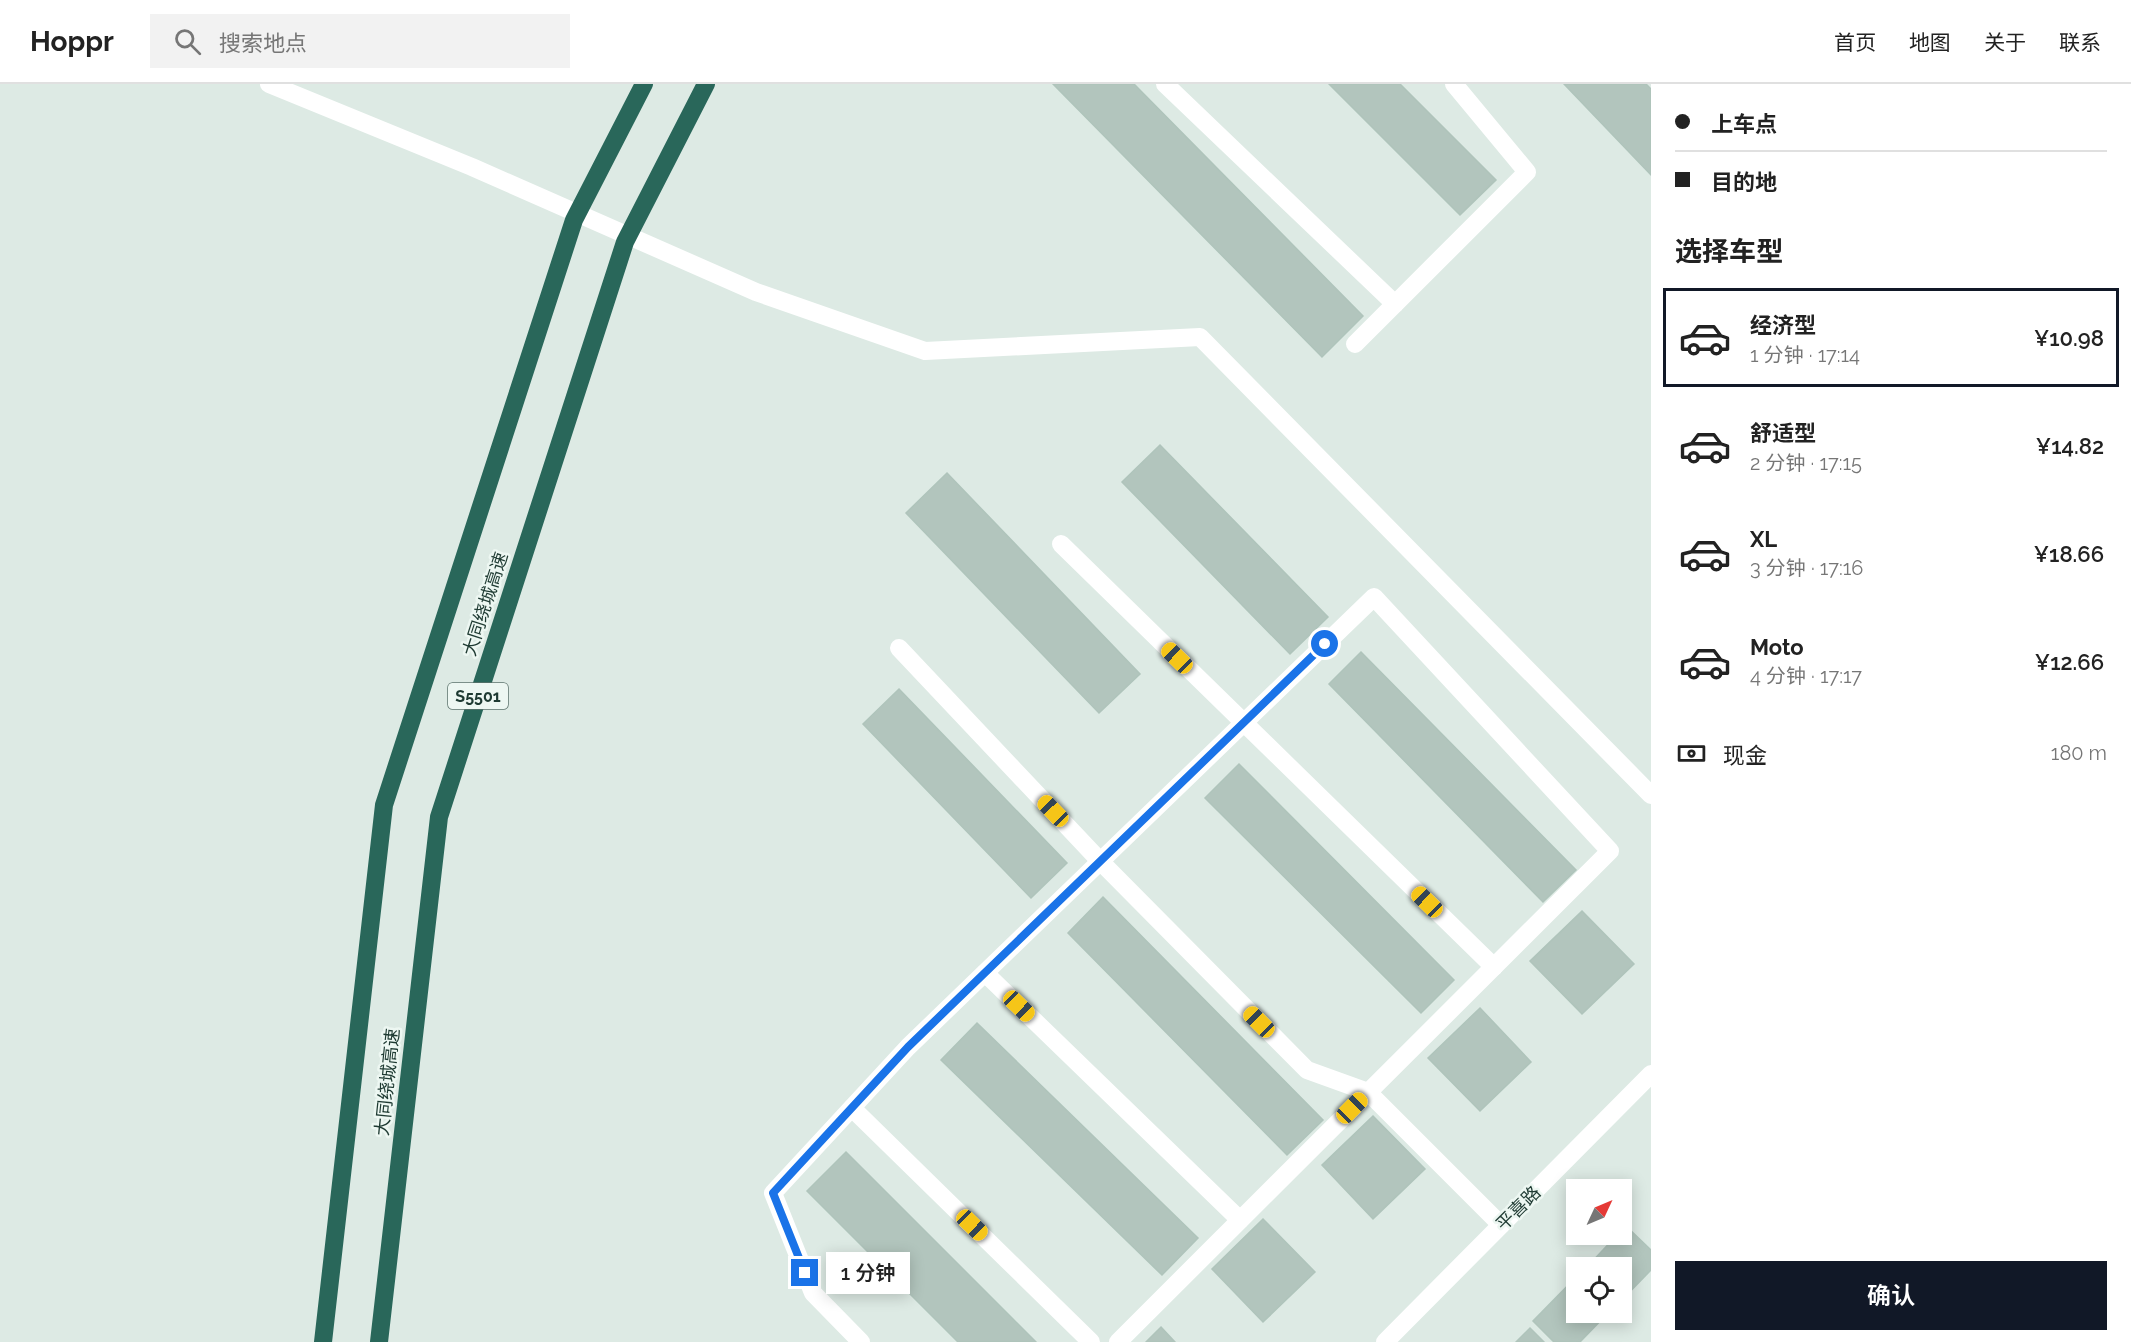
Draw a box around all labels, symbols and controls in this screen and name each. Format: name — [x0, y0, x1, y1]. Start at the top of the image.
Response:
search box — [150, 14, 570, 68]
text: Hoppr — [30, 25, 114, 58]
icon: search — [171, 25, 204, 58]
text: 搜索地点 — [219, 30, 307, 56]
text: 首页 — [1834, 30, 1876, 55]
text: 地图 — [1909, 30, 1951, 55]
text: 关于 — [1984, 30, 2026, 55]
text: 联系 — [2059, 30, 2101, 55]
text: 上车点 — [1711, 111, 1777, 137]
text: 目的地 — [1711, 169, 1777, 195]
text: 选择车型 — [1675, 236, 1783, 267]
icon: car — [1678, 311, 1732, 365]
text: 经济型 — [1750, 312, 1816, 338]
text: ¥10.98 — [2034, 325, 2104, 351]
text: 1 分钟 · 17:14 — [1750, 343, 1860, 367]
icon: car — [1678, 419, 1732, 473]
text: 舒适型 — [1750, 420, 1816, 446]
text: ¥14.82 — [2036, 433, 2104, 459]
text: 2 分钟 · 17:15 — [1750, 451, 1862, 475]
text: XL — [1750, 526, 1777, 552]
icon: car — [1678, 527, 1732, 581]
text: ¥18.66 — [2034, 541, 2104, 567]
street label: 大同绕城高速 — [458, 549, 512, 659]
text: 3 分钟 · 17:16 — [1750, 556, 1863, 580]
route start — [1311, 630, 1338, 657]
text: Moto — [1750, 634, 1804, 660]
icon: car — [1678, 635, 1732, 689]
car — [1158, 639, 1196, 677]
text: ¥12.66 — [2035, 649, 2104, 675]
text: 4 分钟 · 17:17 — [1750, 664, 1862, 688]
road number: S5501 — [448, 683, 508, 709]
icon: cash — [1675, 737, 1708, 770]
text: 180 m — [2051, 741, 2107, 765]
text: 现金 — [1723, 742, 1767, 768]
car — [1034, 792, 1072, 830]
car — [1408, 883, 1446, 921]
car — [1000, 987, 1038, 1025]
car — [1240, 1003, 1278, 1041]
street label: 大同绕城高速 — [371, 1027, 403, 1137]
car — [1333, 1089, 1371, 1127]
north arrow — [1566, 1179, 1632, 1245]
map controls — [1566, 1179, 1632, 1323]
street label: 平喜路 — [1491, 1181, 1545, 1235]
car — [953, 1206, 991, 1244]
callout: 1 分钟 — [826, 1252, 910, 1294]
button: locate — [1566, 1257, 1632, 1323]
route end — [791, 1259, 818, 1286]
text: 1 分钟 — [841, 1261, 895, 1285]
button: 确认 — [1675, 1261, 2107, 1330]

